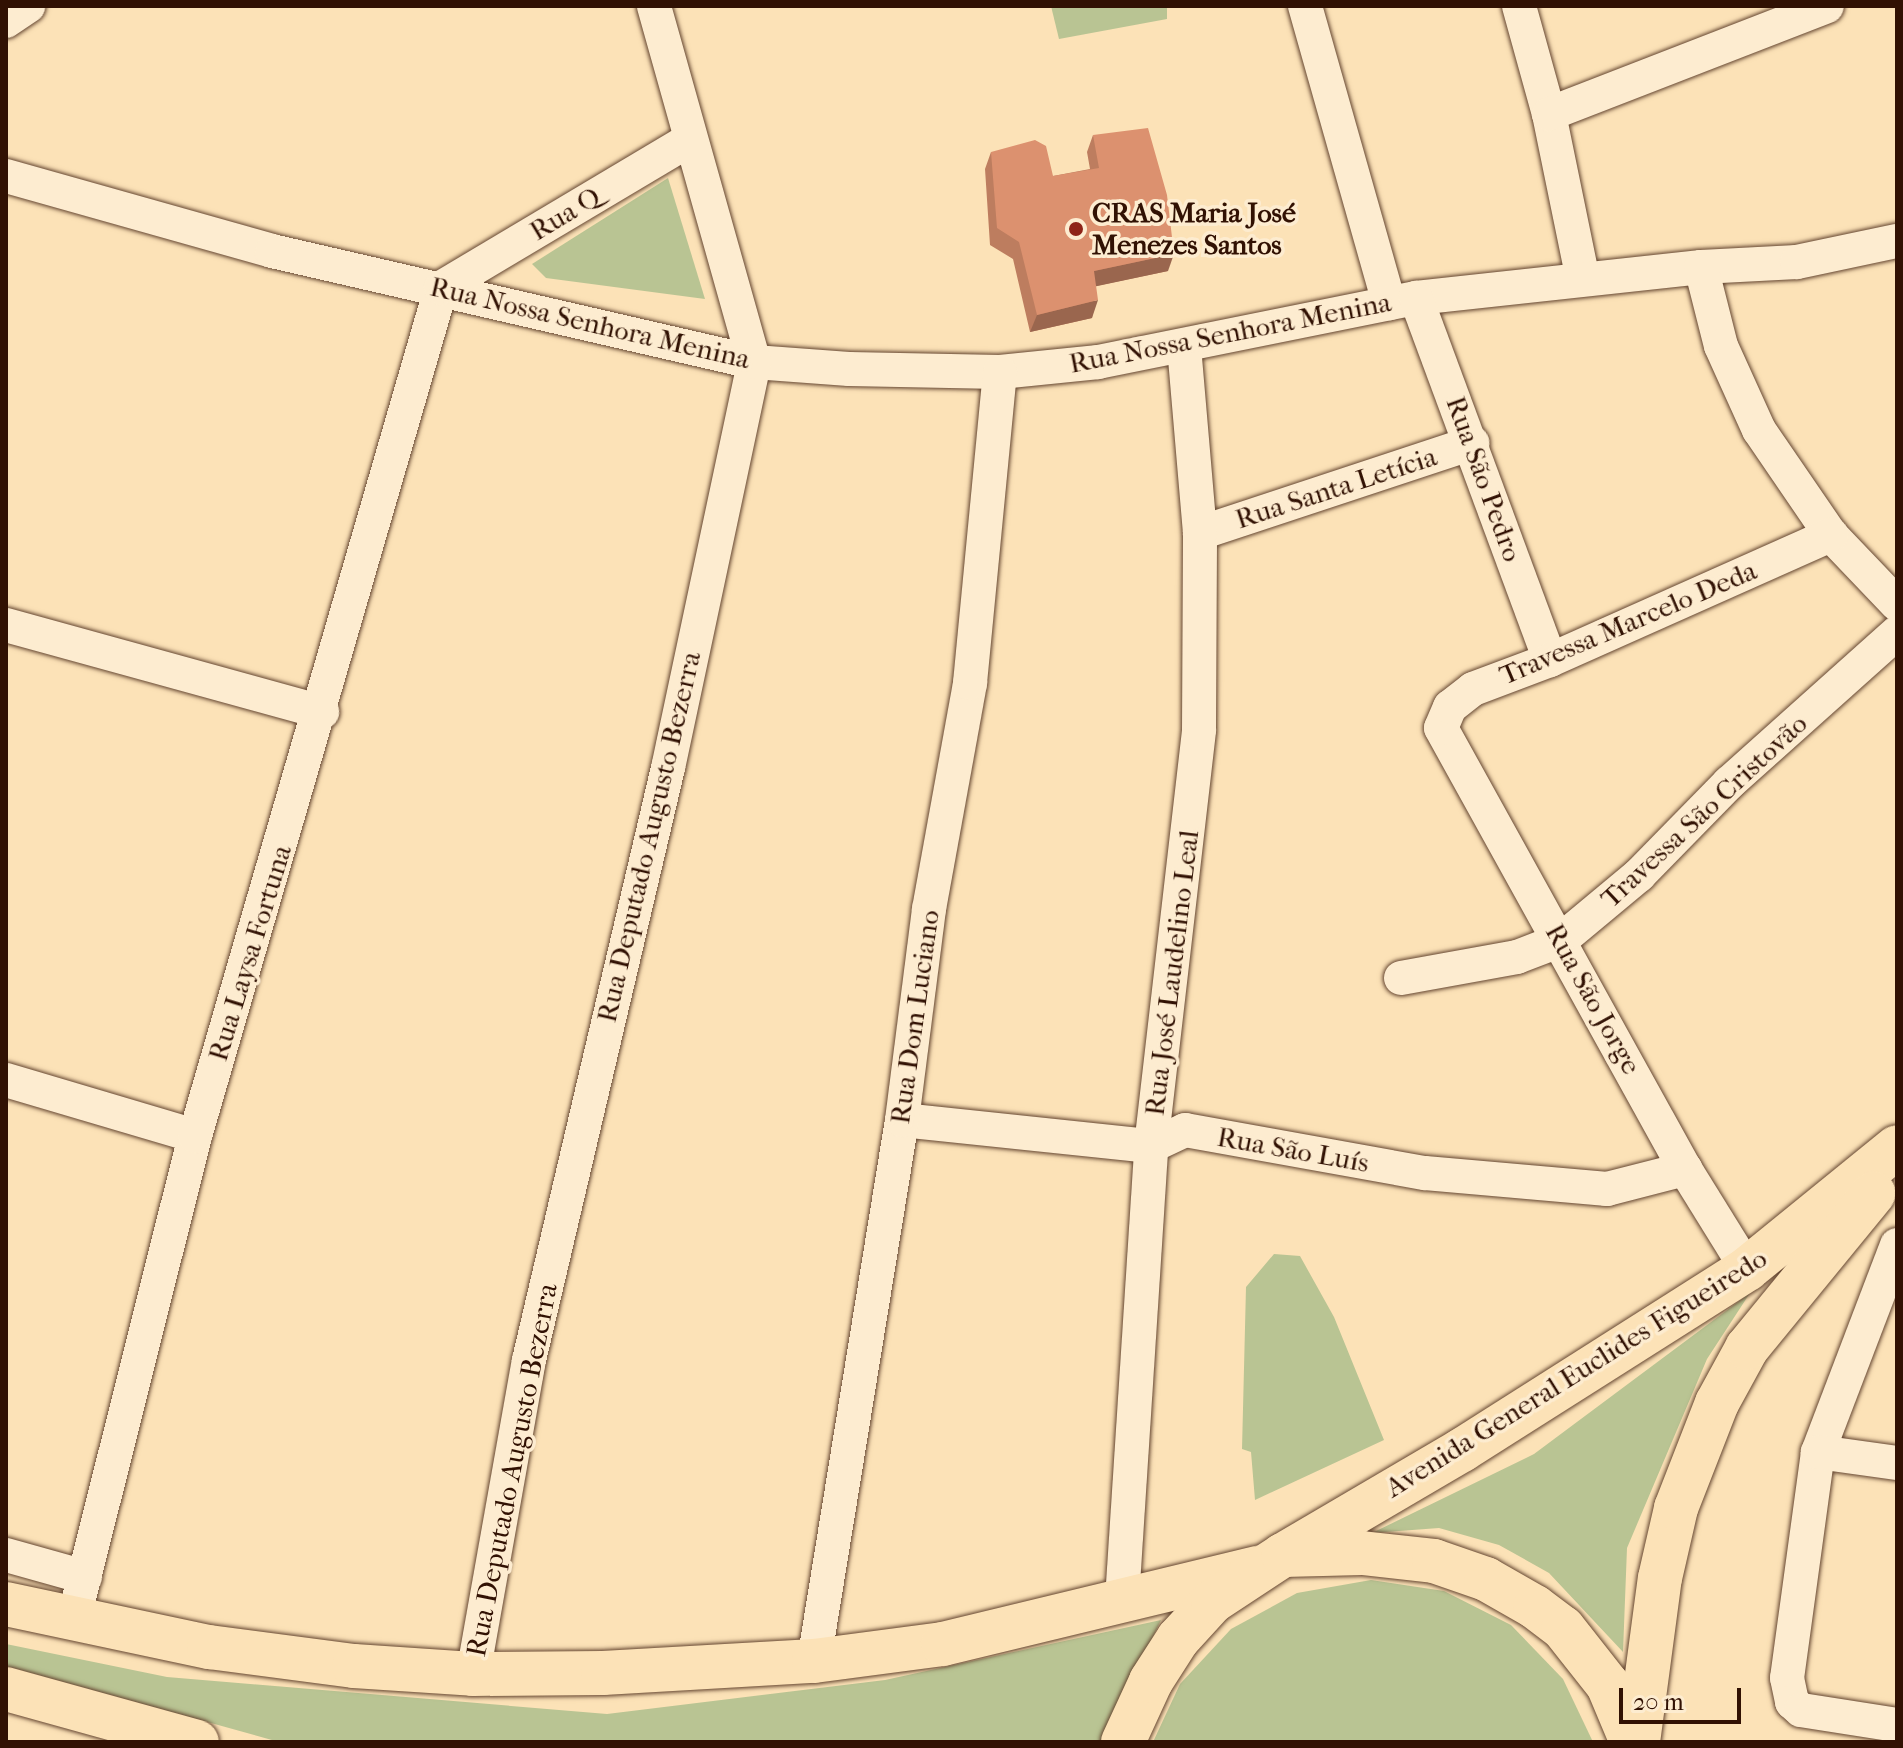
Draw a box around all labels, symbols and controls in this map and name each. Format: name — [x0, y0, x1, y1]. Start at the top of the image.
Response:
street label: Rua Q — [524, 180, 606, 248]
place label: CRAS Maria José Menezes Santos — [1092, 196, 1296, 262]
marker: CRAS Maria José Menezes Santos — [1067, 220, 1085, 238]
street label: Rua Nossa Senhora Menina — [427, 270, 753, 376]
street label: Rua Nossa Senhora Menina — [1066, 285, 1394, 381]
street label: Rua São Pedro — [1439, 392, 1529, 566]
street label: Rua Santa Letícia — [1231, 440, 1441, 536]
street label: Travessa Marcelo Deda — [1494, 554, 1762, 692]
street label: Rua Deputado Augusto Bezerra — [590, 648, 708, 1026]
street label: Travessa São Cristovão — [1594, 707, 1814, 915]
street label: Rua José Laudelino Leal — [1138, 828, 1206, 1118]
street label: Rua Laysa Fortuna — [201, 841, 299, 1065]
street label: Rua Dom Luciano — [883, 908, 947, 1126]
street label: Rua São Jorge — [1538, 918, 1648, 1080]
street label: Rua São Luís — [1214, 1120, 1372, 1180]
street label: Avenida General Euclides Figueiredo — [1379, 1241, 1773, 1505]
street label: Rua Deputado Augusto Bezerra — [459, 1280, 565, 1660]
scale bar — [1623, 1672, 1745, 1722]
text: 20 m — [1633, 1688, 1684, 1716]

